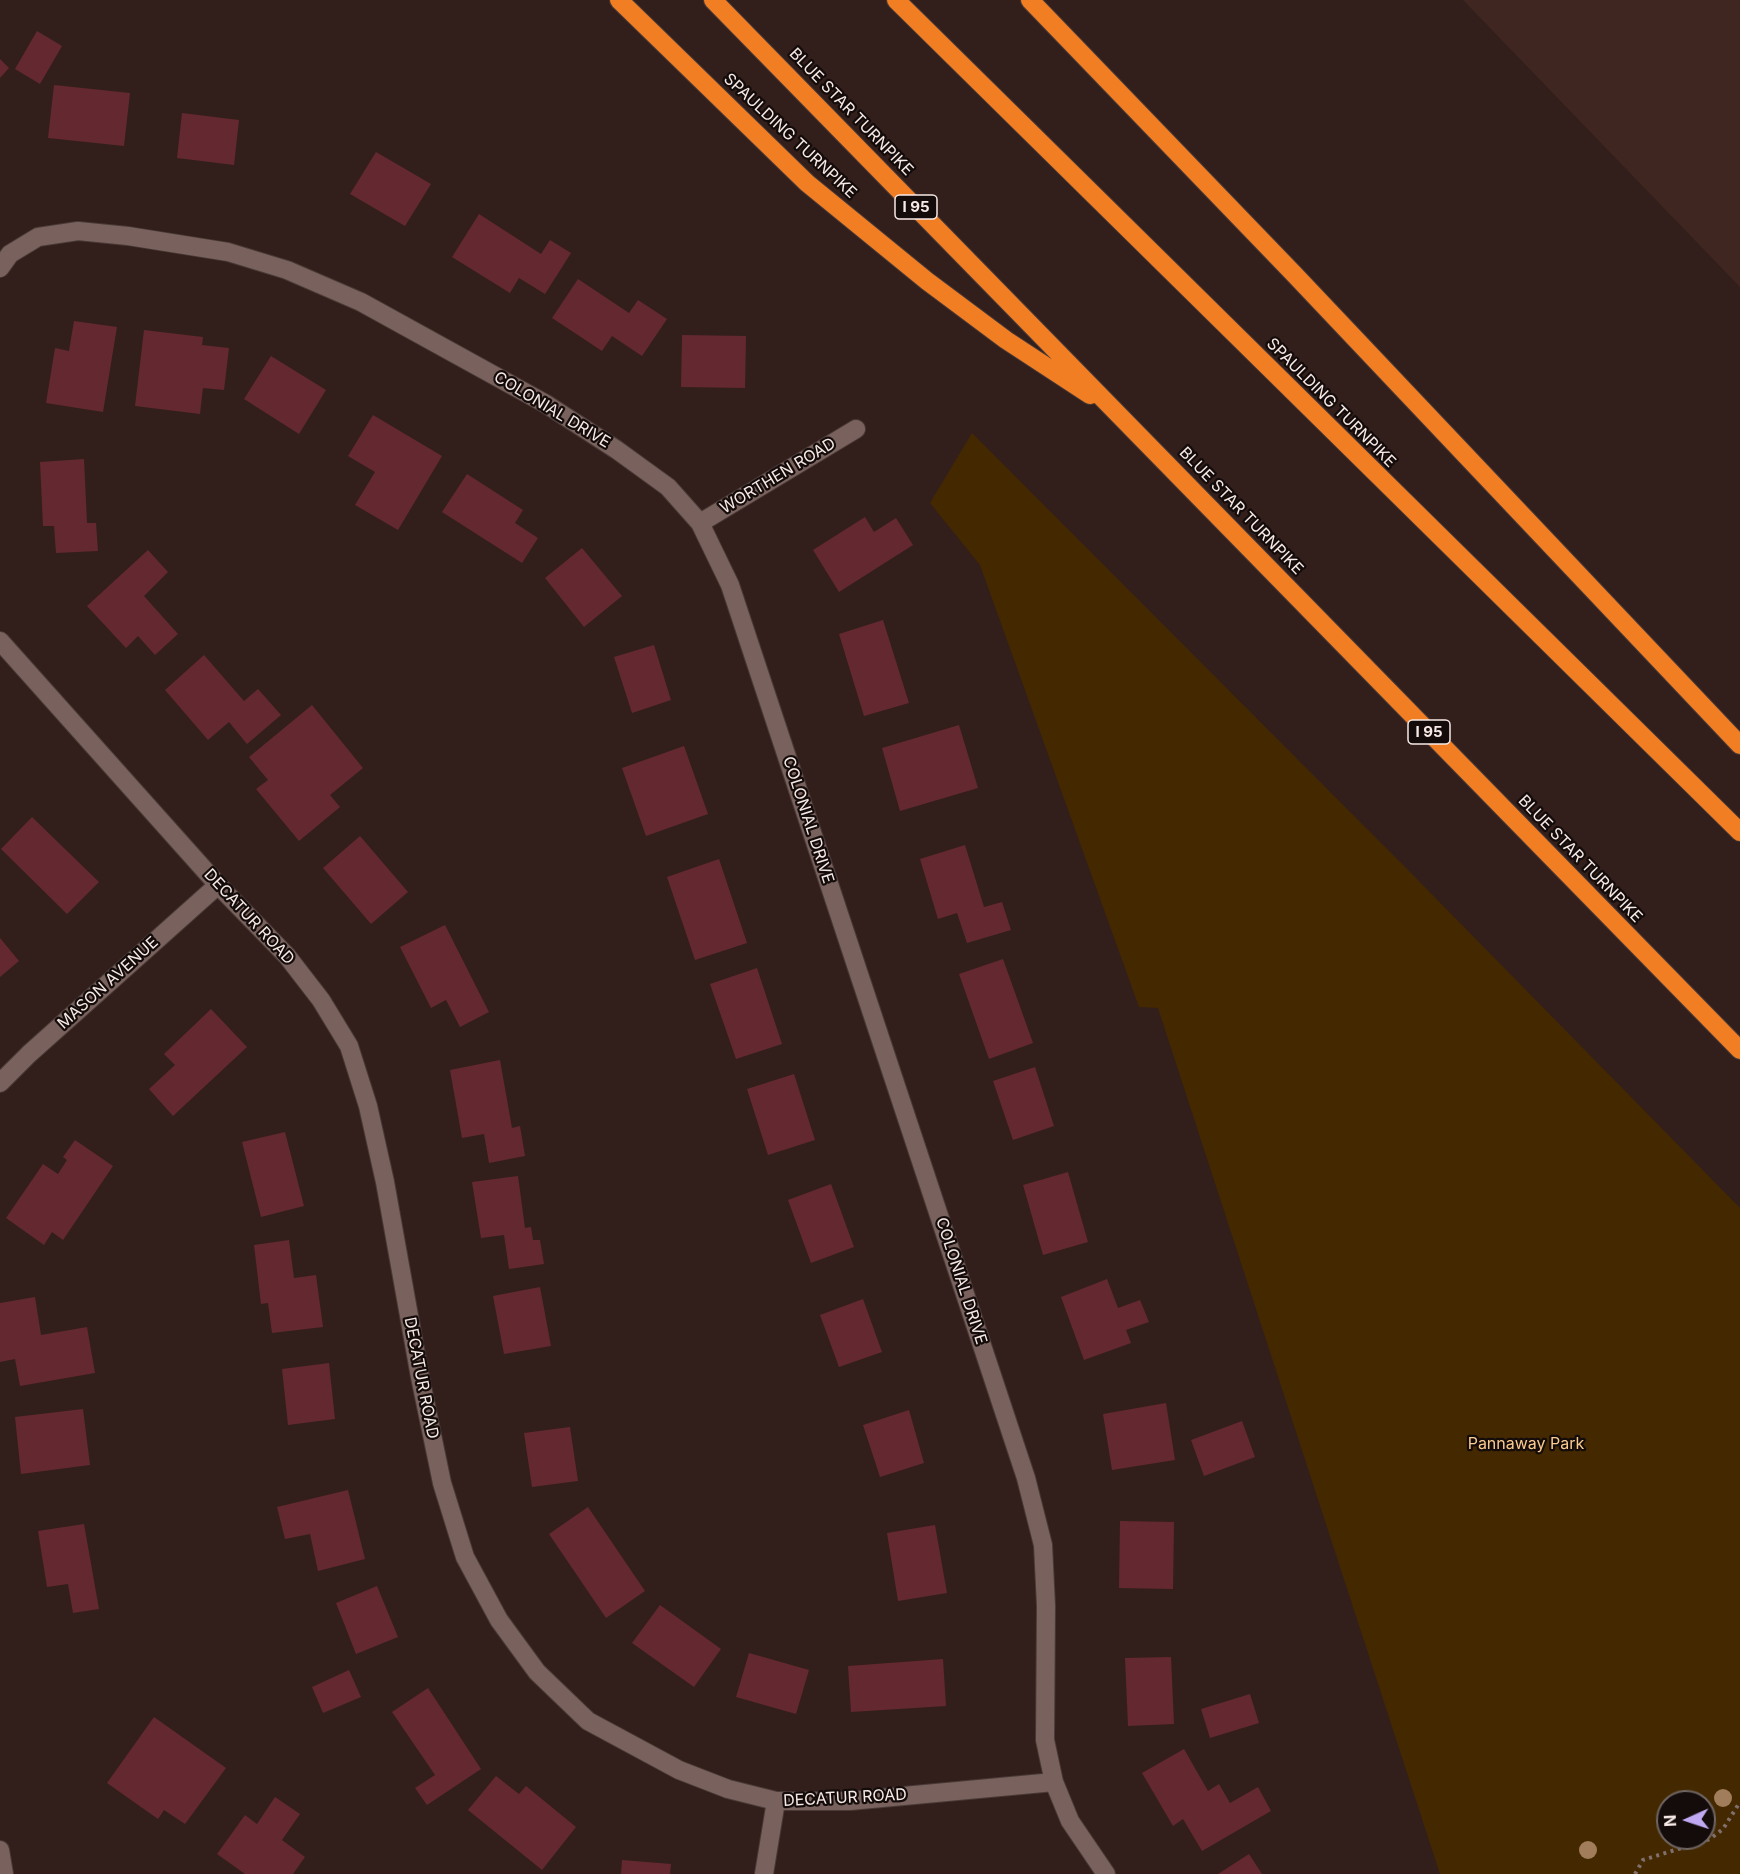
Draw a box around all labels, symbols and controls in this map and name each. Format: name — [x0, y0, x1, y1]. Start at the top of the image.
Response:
street label: BLUE STAR TURNPIKE — [785, 44, 917, 180]
street label: SPAULDING TURNPIKE — [720, 69, 860, 203]
road number: I 95 — [895, 195, 937, 219]
street label: SPAULDING TURNPIKE — [1262, 334, 1400, 472]
street label: COLONIAL DRIVE — [490, 368, 614, 452]
street label: WORTHEN ROAD — [717, 434, 839, 518]
street label: BLUE STAR TURNPIKE — [1175, 443, 1307, 579]
road number: I 95 — [1408, 720, 1450, 744]
street label: COLONIAL DRIVE — [778, 754, 838, 886]
street label: BLUE STAR TURNPIKE — [1514, 791, 1646, 927]
street label: DECATUR ROAD — [200, 865, 298, 969]
street label: MASON AVENUE — [54, 933, 162, 1033]
street label: COLONIAL DRIVE — [931, 1215, 991, 1347]
street label: DECATUR ROAD — [400, 1315, 442, 1441]
park label: Pannaway Park — [1468, 1434, 1584, 1454]
street label: DECATUR ROAD — [783, 1785, 907, 1811]
north arrow — [1656, 1790, 1716, 1850]
text: N — [1660, 1814, 1680, 1827]

